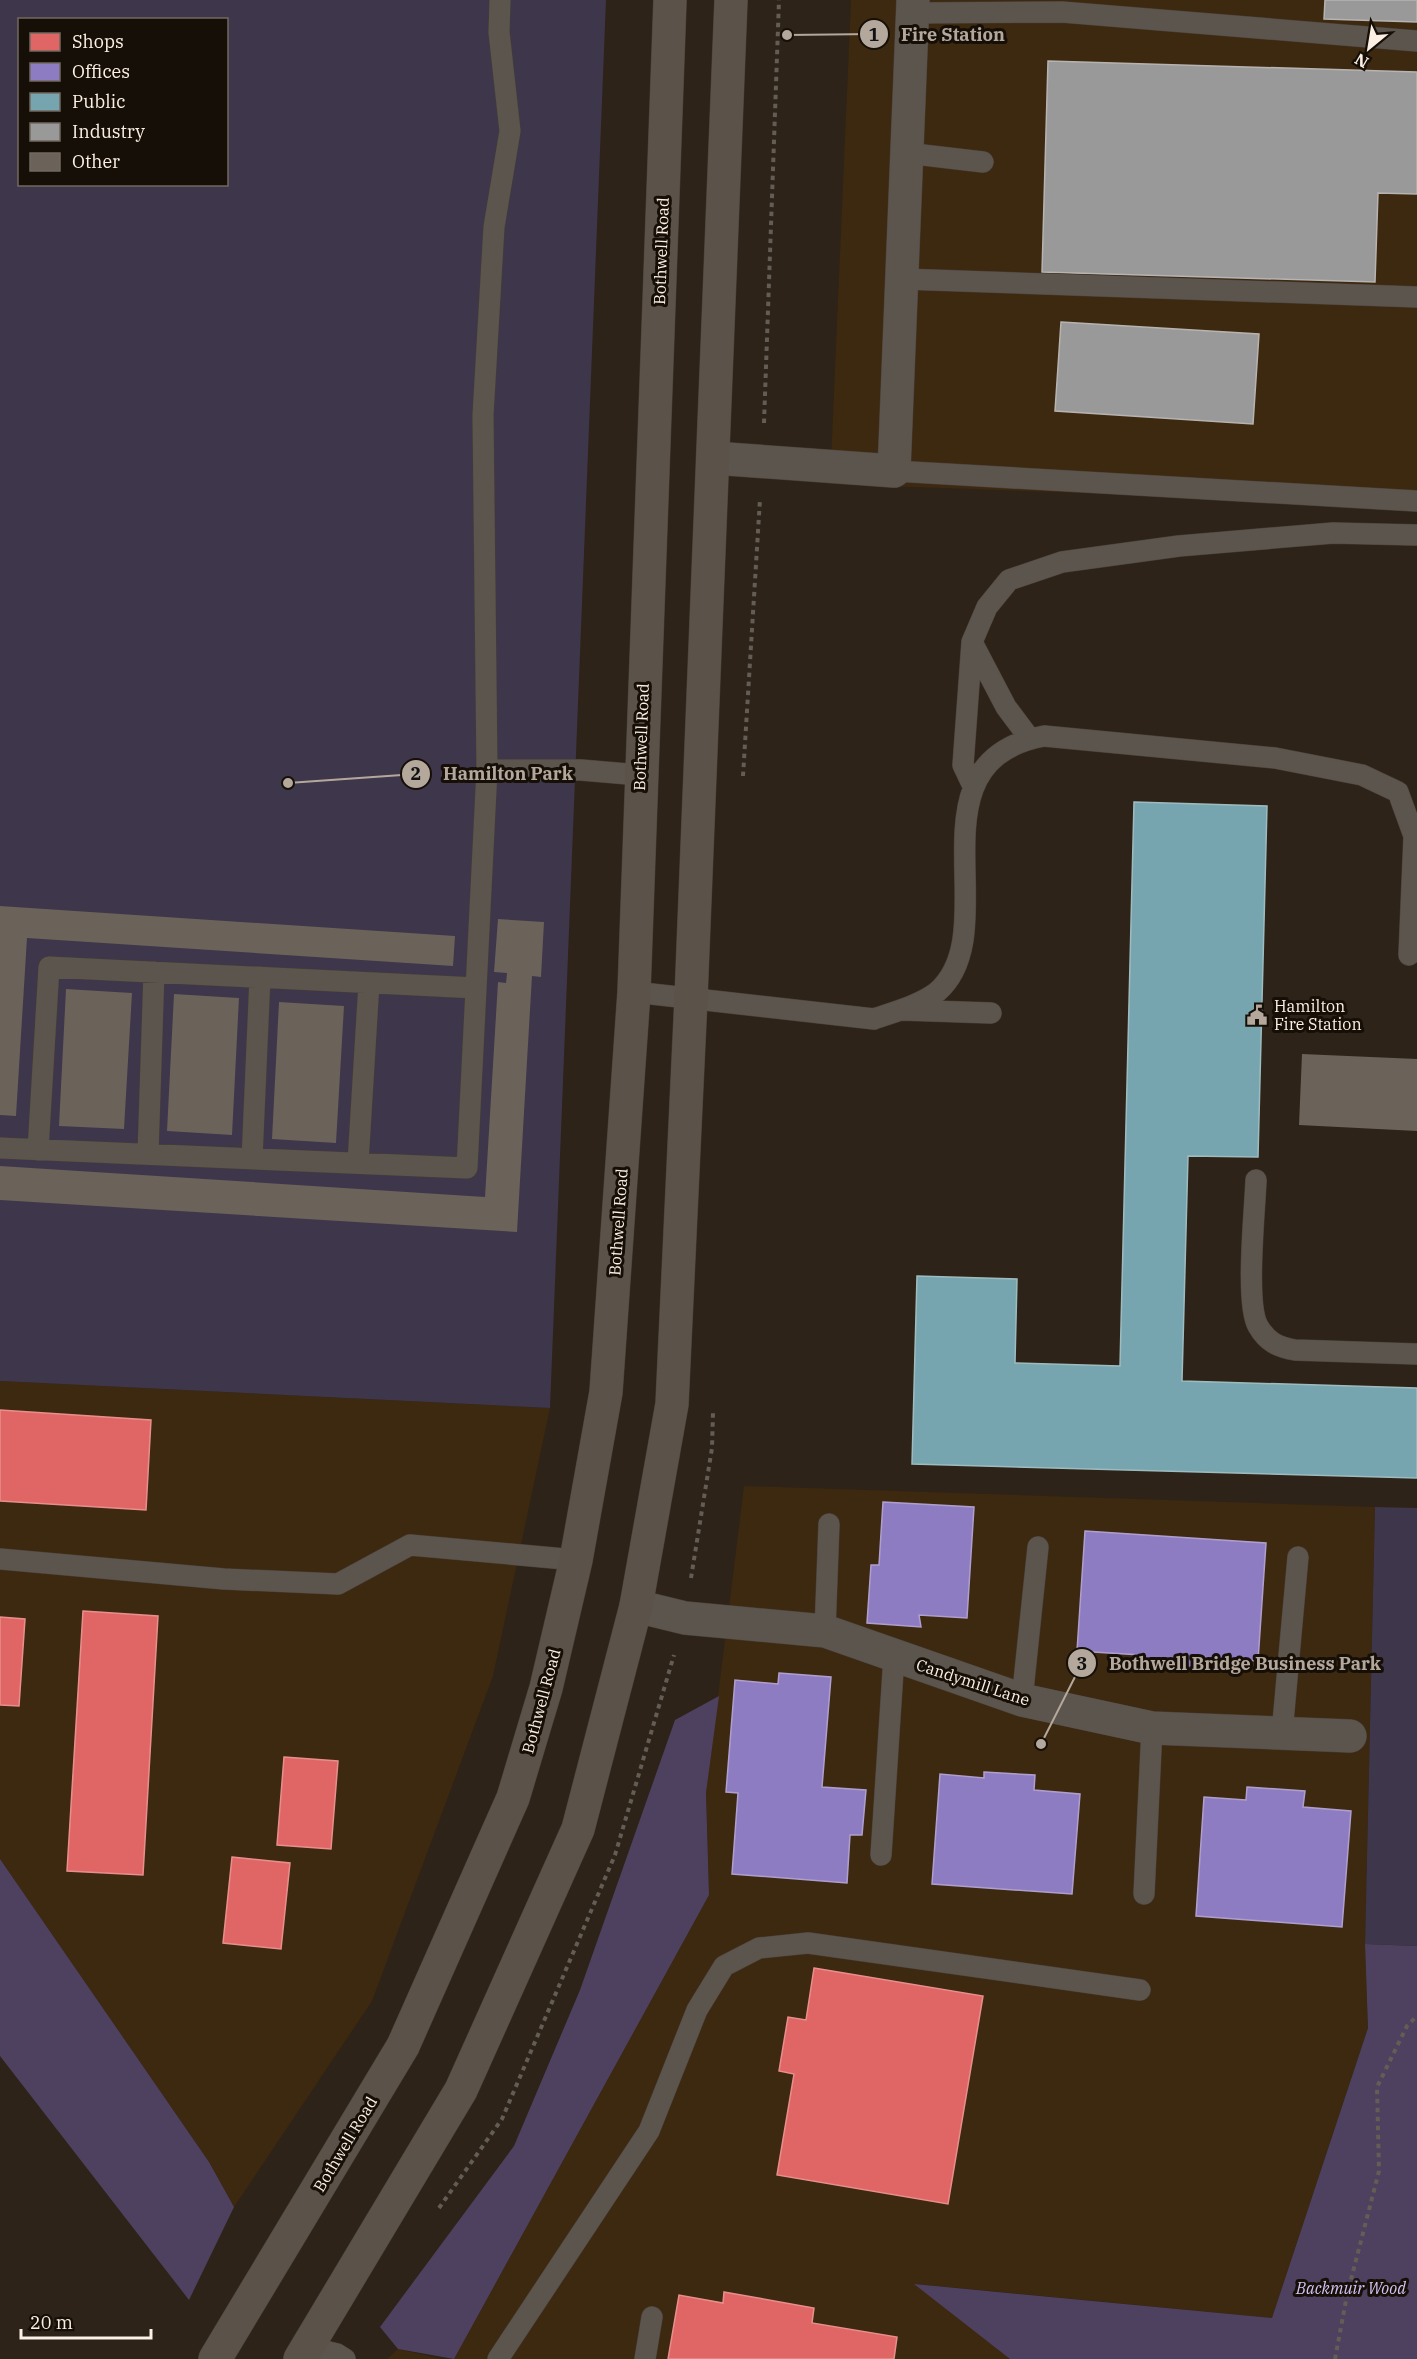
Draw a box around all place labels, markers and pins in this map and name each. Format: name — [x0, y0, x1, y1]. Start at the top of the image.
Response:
callout: Fire Station — [859, 16, 1017, 52]
callout: Hamilton Park — [401, 756, 585, 792]
place label: Hamilton Fire Station — [1274, 996, 1362, 1034]
public building icon: Hamilton Fire Station — [1245, 1003, 1269, 1027]
callout: Bothwell Bridge Business Park — [1067, 1645, 1393, 1681]

